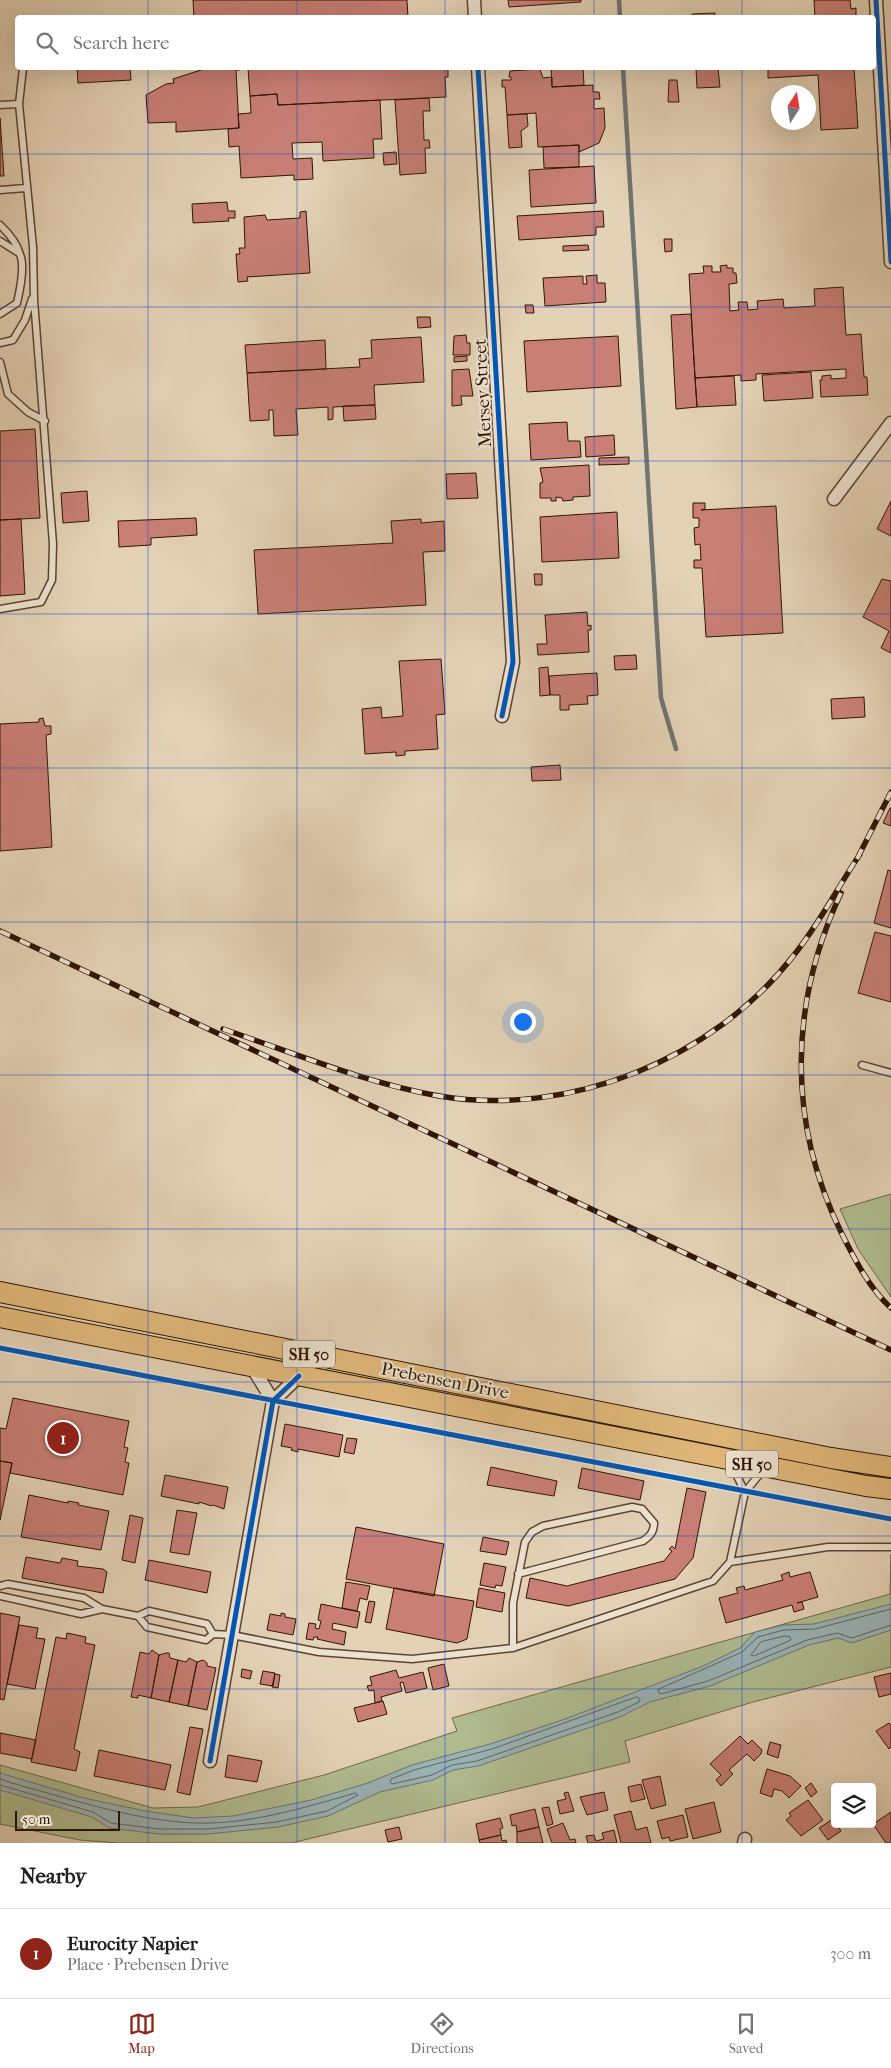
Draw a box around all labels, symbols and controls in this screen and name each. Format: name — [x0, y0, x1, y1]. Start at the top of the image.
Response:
search box — [15, 15, 876, 70]
icon: search — [33, 29, 61, 57]
text: Search here — [73, 32, 169, 54]
north arrow — [771, 85, 816, 130]
street label: Mersey Street — [470, 337, 496, 448]
your location — [510, 1009, 536, 1035]
road number: SH 50 — [283, 1340, 335, 1368]
street label: Prebensen Drive — [379, 1358, 511, 1404]
pin: 1 — [47, 1419, 79, 1457]
road number: SH 50 — [726, 1450, 778, 1478]
map controls — [831, 1783, 876, 1828]
button: layers — [831, 1783, 876, 1828]
scale bar — [15, 1808, 120, 1831]
text: 50 m — [22, 1811, 50, 1828]
text: Nearby — [20, 1864, 86, 1888]
text: Eurocity Napier — [67, 1933, 198, 1955]
text: 1 — [33, 1944, 39, 1963]
text: 300 m — [830, 1944, 871, 1963]
text: Place · Prebensen Drive — [67, 1955, 229, 1974]
tab: Map — [128, 2010, 156, 2057]
tab: Directions — [411, 2010, 474, 2057]
tab: Saved — [729, 2010, 763, 2057]

